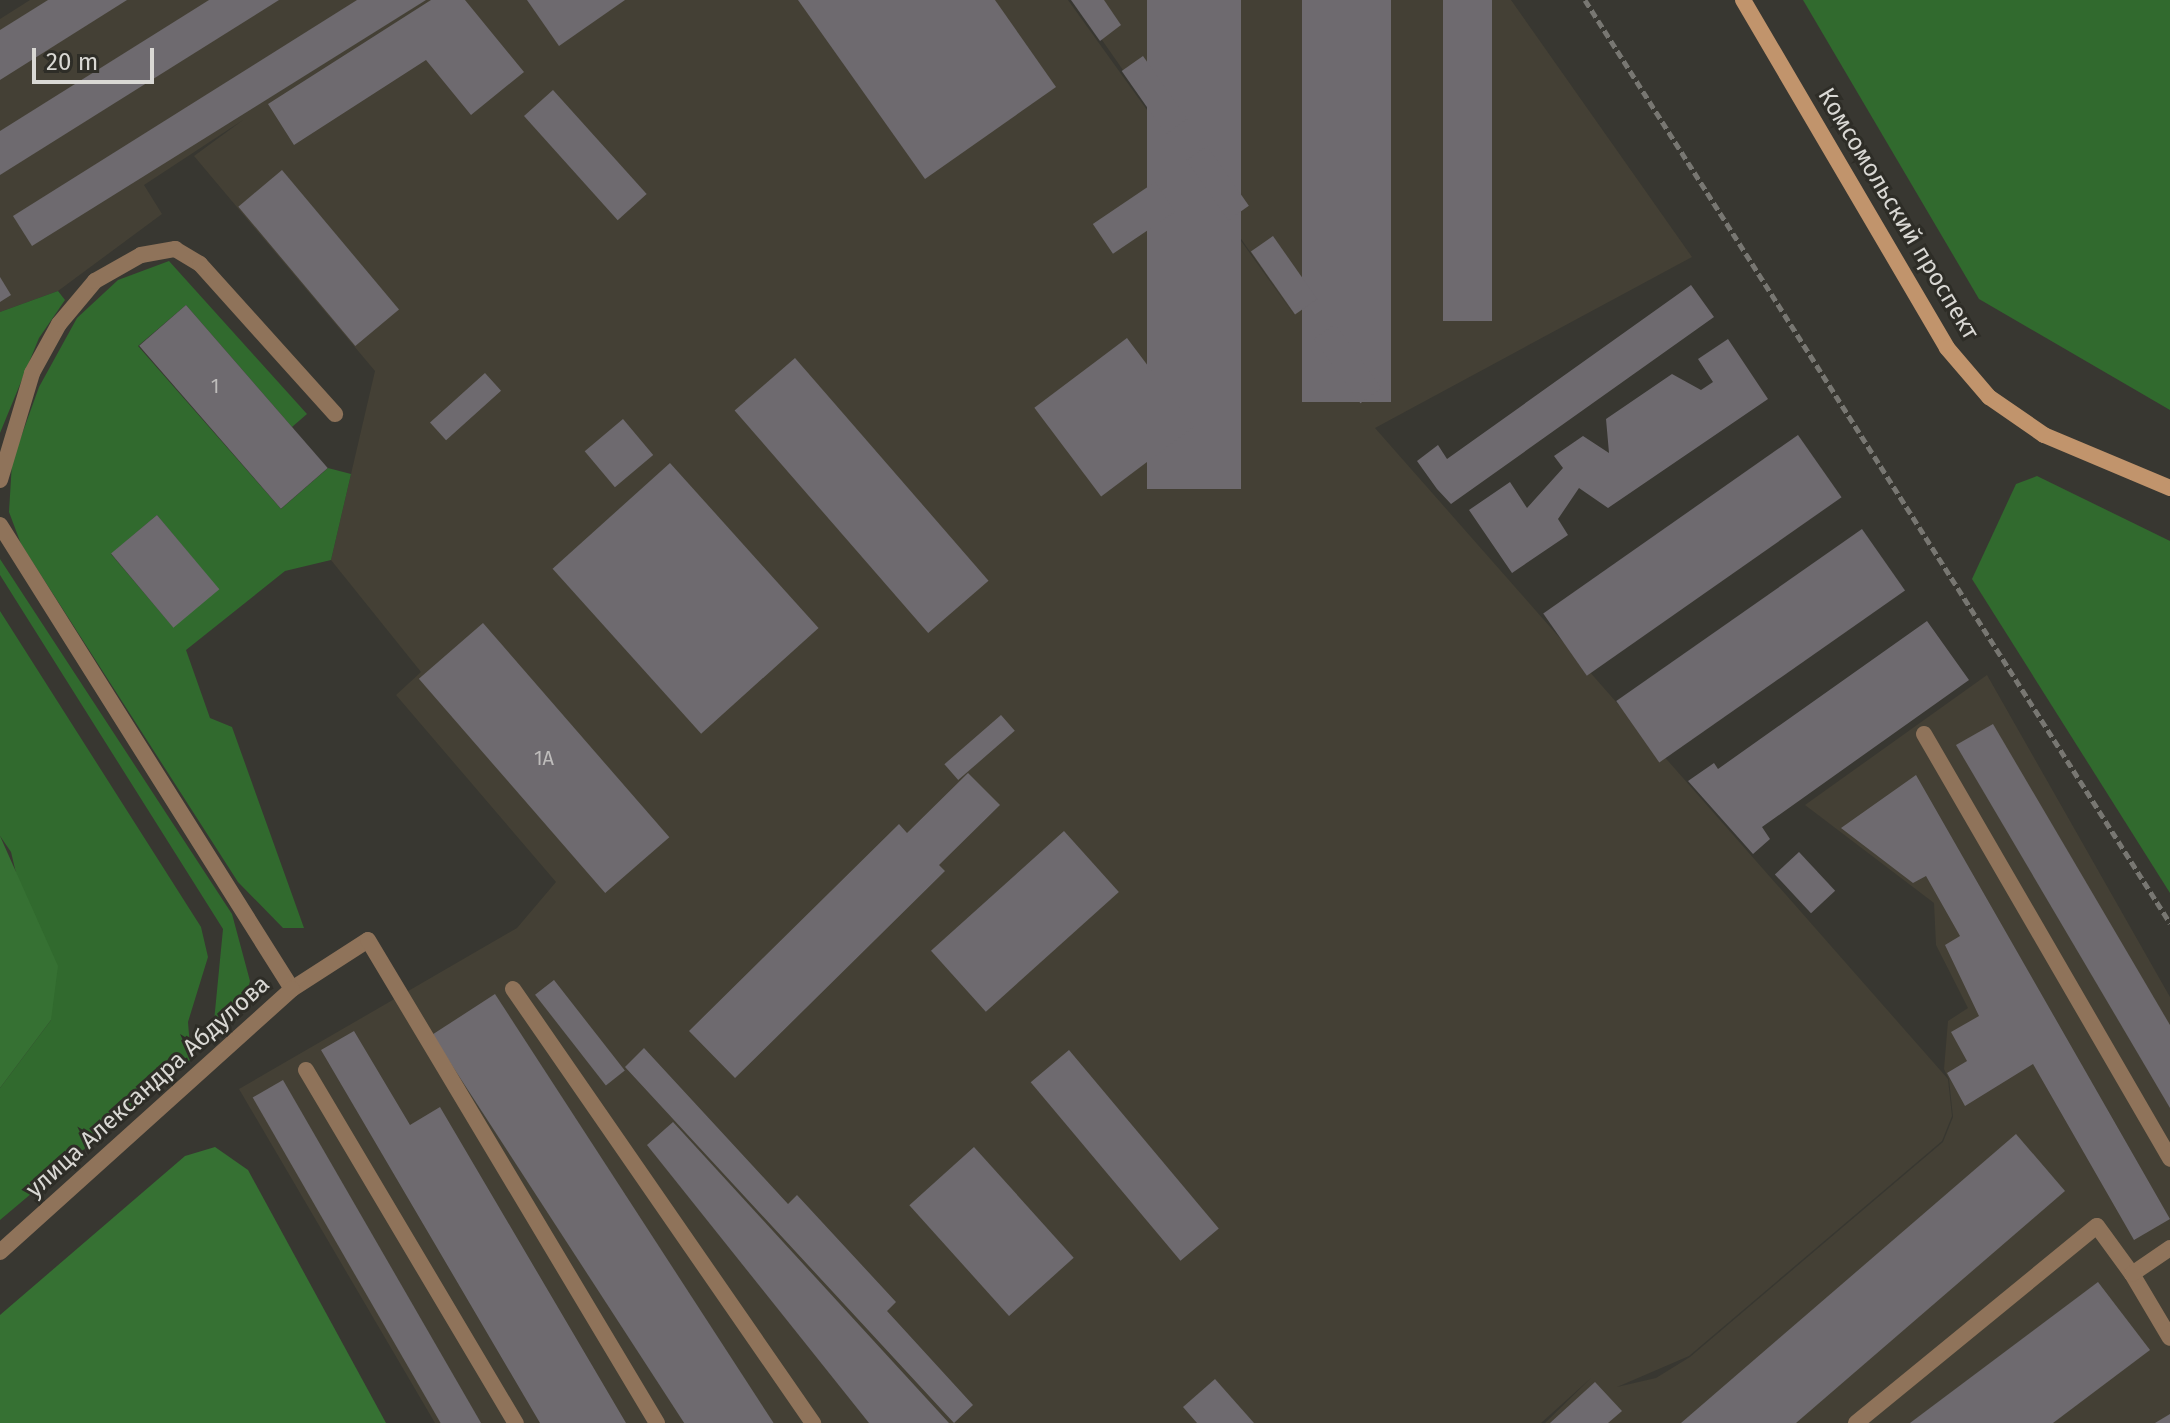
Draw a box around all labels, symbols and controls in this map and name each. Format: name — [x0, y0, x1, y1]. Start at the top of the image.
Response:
scale bar — [36, 32, 158, 82]
text: 20 m — [46, 48, 98, 76]
street label: Комсомольский проспект — [1811, 83, 1985, 345]
house number: 1 — [211, 374, 219, 398]
house number: 1А — [534, 746, 554, 770]
street label: улица Александра Абдулова — [20, 970, 276, 1204]

